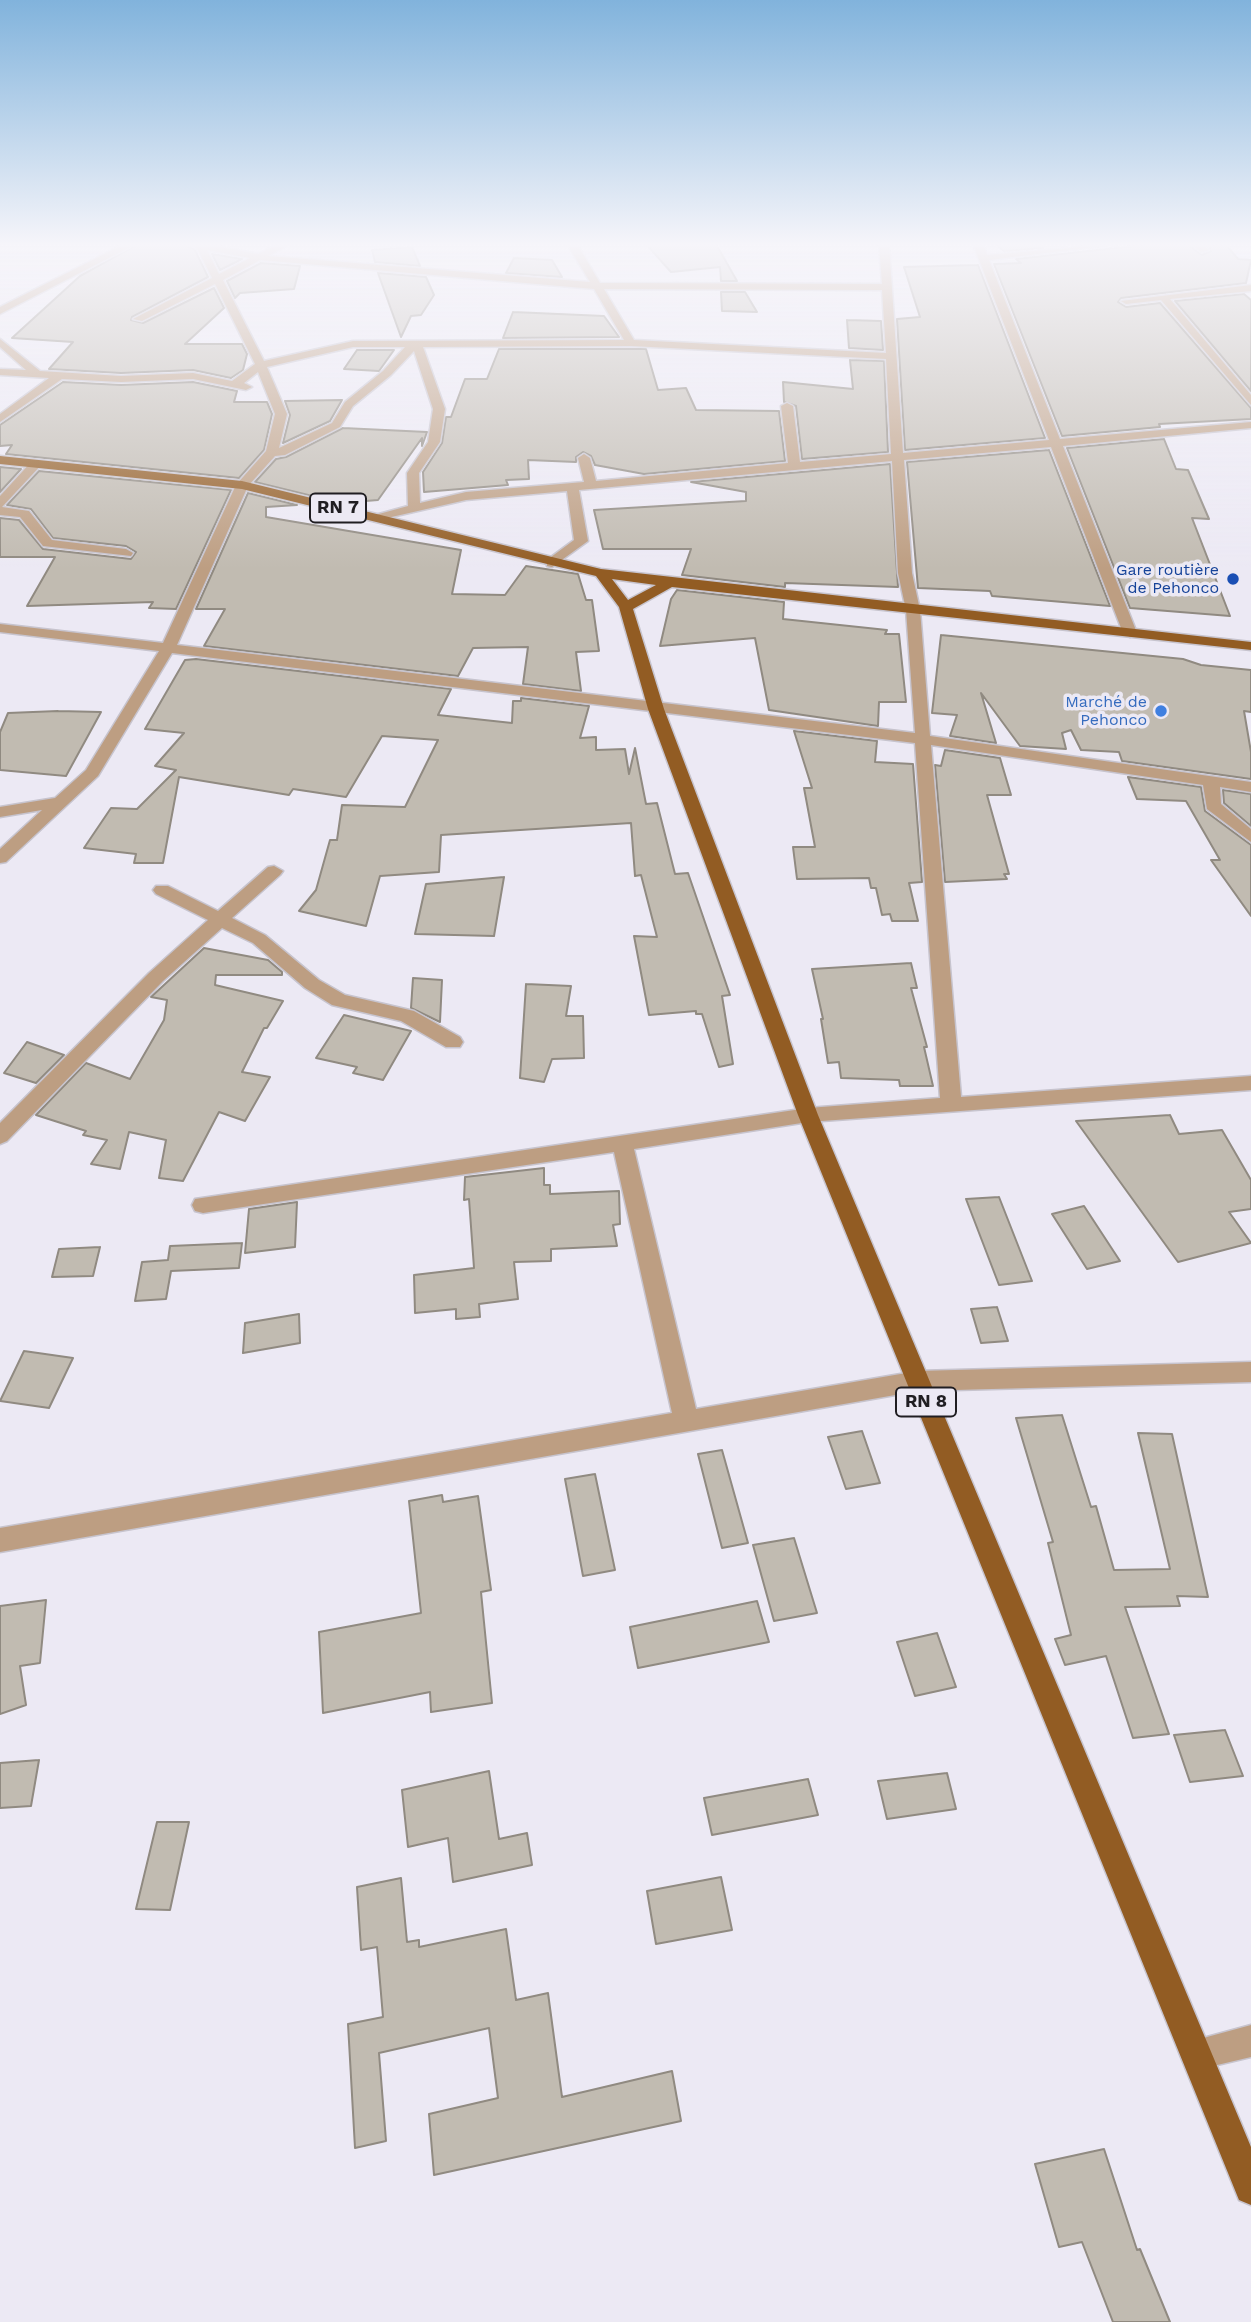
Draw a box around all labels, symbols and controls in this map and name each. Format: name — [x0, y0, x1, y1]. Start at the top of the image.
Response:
road number: RN 7 — [310, 494, 366, 522]
place label: Gare routière de Pehonco — [1116, 560, 1219, 598]
marker: Gare routière de Pehonco — [1225, 571, 1241, 587]
place label: Marché de Pehonco — [1065, 692, 1147, 730]
marker: Marché de Pehonco — [1153, 703, 1169, 719]
road number: RN 8 — [896, 1387, 956, 1416]

